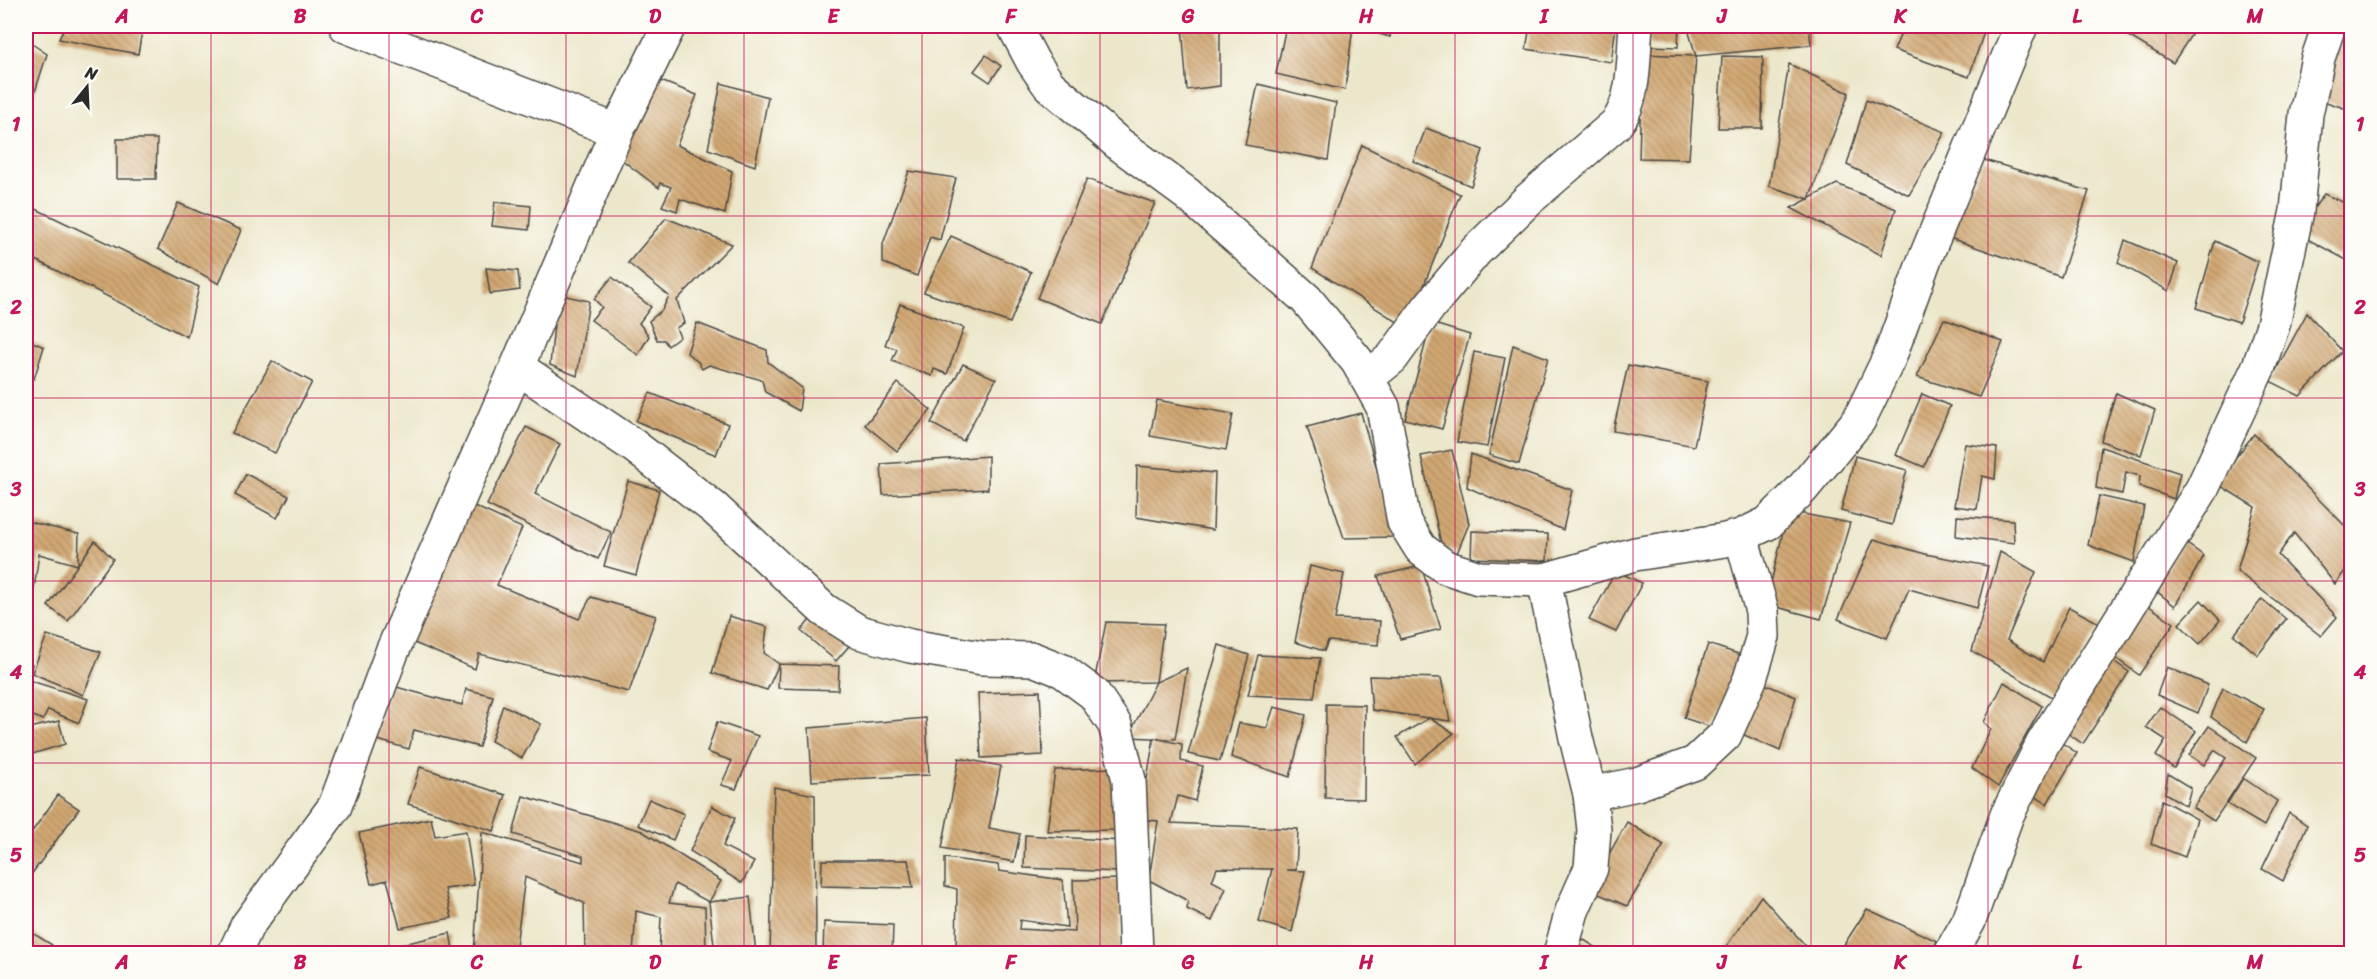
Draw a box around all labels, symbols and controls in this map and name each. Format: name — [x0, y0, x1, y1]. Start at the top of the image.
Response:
text: A — [114, 0, 129, 34]
text: B — [294, 0, 307, 34]
text: C — [470, 0, 484, 34]
text: D — [649, 0, 662, 34]
text: E — [827, 0, 840, 34]
text: F — [1005, 0, 1018, 34]
text: G — [1181, 0, 1195, 34]
text: H — [1358, 0, 1374, 34]
text: I — [1539, 0, 1550, 34]
text: J — [1716, 0, 1728, 34]
text: K — [1893, 0, 1908, 34]
text: L — [2072, 0, 2082, 34]
text: M — [2246, 0, 2264, 34]
north arrow — [57, 57, 117, 117]
text: N — [81, 57, 102, 89]
text: 1 — [12, 107, 21, 142]
text: 1 — [2356, 107, 2365, 142]
text: 2 — [9, 290, 22, 325]
text: 2 — [2353, 290, 2366, 325]
text: 3 — [10, 472, 22, 507]
text: 3 — [2354, 472, 2366, 507]
text: 4 — [9, 655, 23, 690]
text: 4 — [2353, 655, 2367, 690]
text: 5 — [10, 838, 22, 873]
text: 5 — [2354, 838, 2366, 873]
text: A — [114, 945, 129, 979]
text: B — [294, 945, 307, 979]
text: C — [470, 945, 484, 979]
text: D — [649, 945, 662, 979]
text: E — [827, 945, 840, 979]
text: F — [1005, 945, 1018, 979]
text: G — [1181, 945, 1195, 979]
text: H — [1358, 945, 1374, 979]
text: I — [1539, 945, 1550, 979]
text: J — [1716, 945, 1728, 979]
text: K — [1893, 945, 1908, 979]
text: L — [2072, 945, 2082, 979]
text: M — [2246, 945, 2264, 979]

